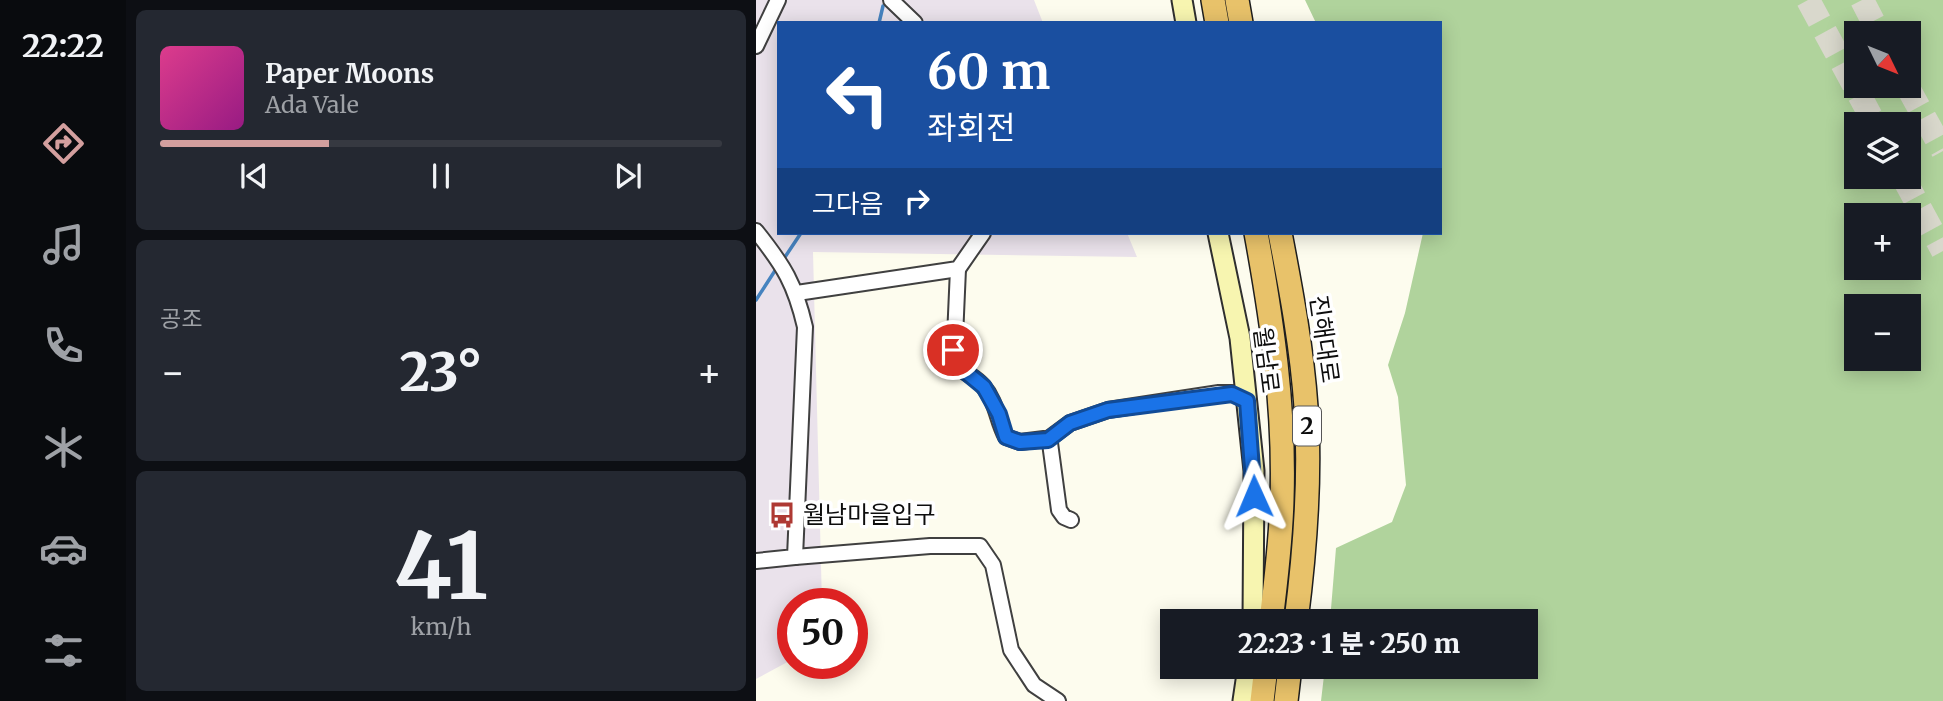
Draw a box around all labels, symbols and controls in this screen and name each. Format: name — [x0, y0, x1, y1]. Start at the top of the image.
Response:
north arrow — [1844, 21, 1922, 98]
map controls — [1844, 21, 1921, 371]
text: 22:22 — [22, 26, 104, 66]
text: 60 m — [927, 41, 1050, 102]
icon: left — [812, 49, 903, 140]
text: Paper Moons — [265, 57, 434, 90]
text: Ada Vale — [265, 90, 359, 119]
text: 좌회전 — [927, 108, 1015, 148]
button: layers — [1844, 112, 1921, 189]
icon: directions — [39, 119, 88, 168]
icon: previous — [235, 157, 273, 195]
icon: pause — [422, 157, 460, 195]
icon: next — [609, 157, 647, 195]
icon: right — [898, 182, 936, 220]
text: 그다음 — [812, 187, 884, 220]
button: + — [1844, 203, 1921, 280]
icon: music — [39, 220, 88, 269]
street label: 진해대로 — [1303, 293, 1346, 385]
button: − — [1844, 294, 1921, 371]
text: 공조 — [160, 304, 202, 333]
pin — [923, 320, 983, 380]
icon: phone — [39, 321, 88, 370]
street label: 월남로 — [1247, 325, 1286, 395]
icon: arrive — [934, 331, 972, 369]
text: 23° — [400, 340, 483, 405]
text: − — [160, 349, 185, 396]
text: + — [697, 349, 722, 396]
road number: 2 — [1293, 406, 1321, 446]
icon: climate — [39, 423, 88, 472]
position arrow — [1217, 459, 1291, 533]
place label: 월남마을입구 — [803, 499, 935, 530]
bus stop icon: 월남마을입구 — [767, 500, 797, 530]
text: 41 — [394, 509, 488, 624]
icon: car — [39, 524, 88, 573]
speed limit sign: 50 — [777, 588, 868, 679]
text: km/h — [411, 612, 471, 641]
icon: filters — [39, 626, 88, 675]
text: 22:23 · 1 분 · 250 m — [1238, 627, 1460, 660]

